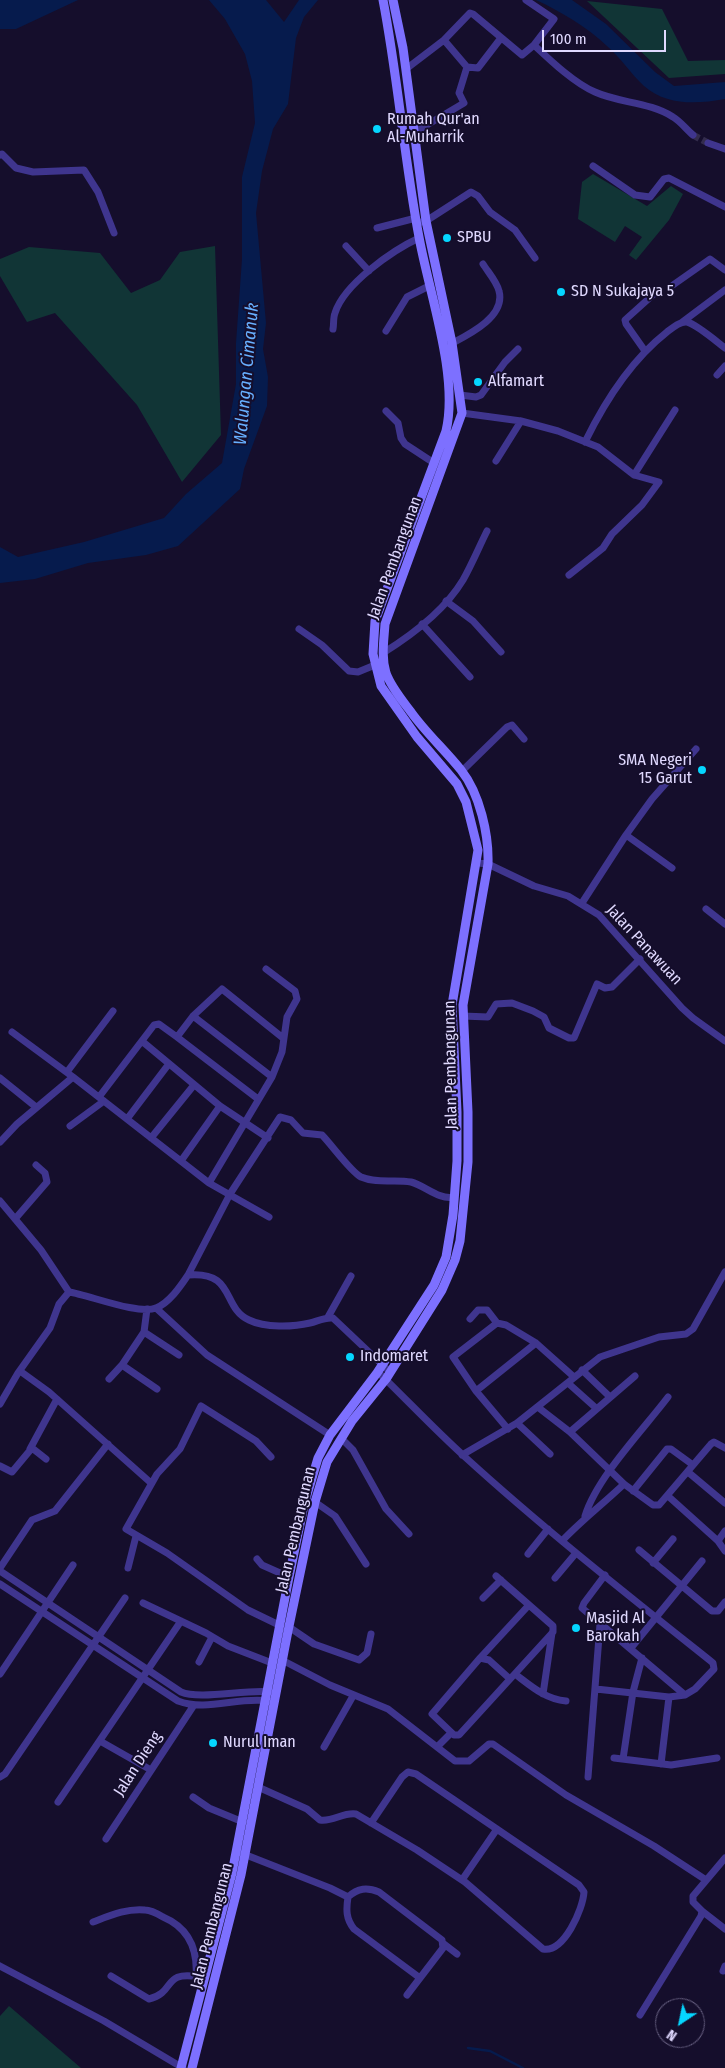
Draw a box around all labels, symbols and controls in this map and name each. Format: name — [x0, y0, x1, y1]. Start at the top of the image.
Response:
scale bar — [545, 20, 669, 52]
text: 100 m — [550, 30, 587, 48]
place label: Rumah Qur'an Al-Muharrik — [387, 110, 480, 148]
marker: Rumah Qur'an Al-Muharrik — [371, 123, 383, 135]
place label: SPBU — [457, 228, 491, 248]
marker: SPBU — [441, 232, 453, 244]
place label: SD N Sukajaya 5 — [571, 282, 674, 302]
marker: SD N Sukajaya 5 — [555, 286, 567, 298]
water label: Walungan Cimanuk — [230, 302, 264, 446]
place label: Alfamart — [488, 372, 544, 392]
marker: Alfamart — [472, 376, 484, 388]
street label: Jalan Pembangunan — [364, 494, 426, 622]
place label: SMA Negeri 15 Garut — [618, 751, 692, 789]
marker: SMA Negeri 15 Garut — [696, 764, 708, 776]
street label: Jalan Panawuan — [602, 901, 686, 989]
street label: Jalan Pembangunan — [440, 1000, 462, 1130]
place label: Indomaret — [360, 1347, 428, 1367]
marker: Indomaret — [344, 1351, 356, 1363]
street label: Jalan Pembangunan — [272, 1465, 320, 1595]
place label: Masjid Al Barokah — [586, 1609, 645, 1647]
marker: Masjid Al Barokah — [570, 1622, 582, 1634]
street label: Jalan Dieng — [110, 1728, 166, 1800]
place label: Nurul Iman — [223, 1733, 296, 1753]
marker: Nurul Iman — [207, 1737, 219, 1749]
street label: Jalan Pembangunan — [187, 1861, 237, 1991]
north arrow — [655, 1998, 705, 2048]
text: N — [664, 2026, 680, 2044]

